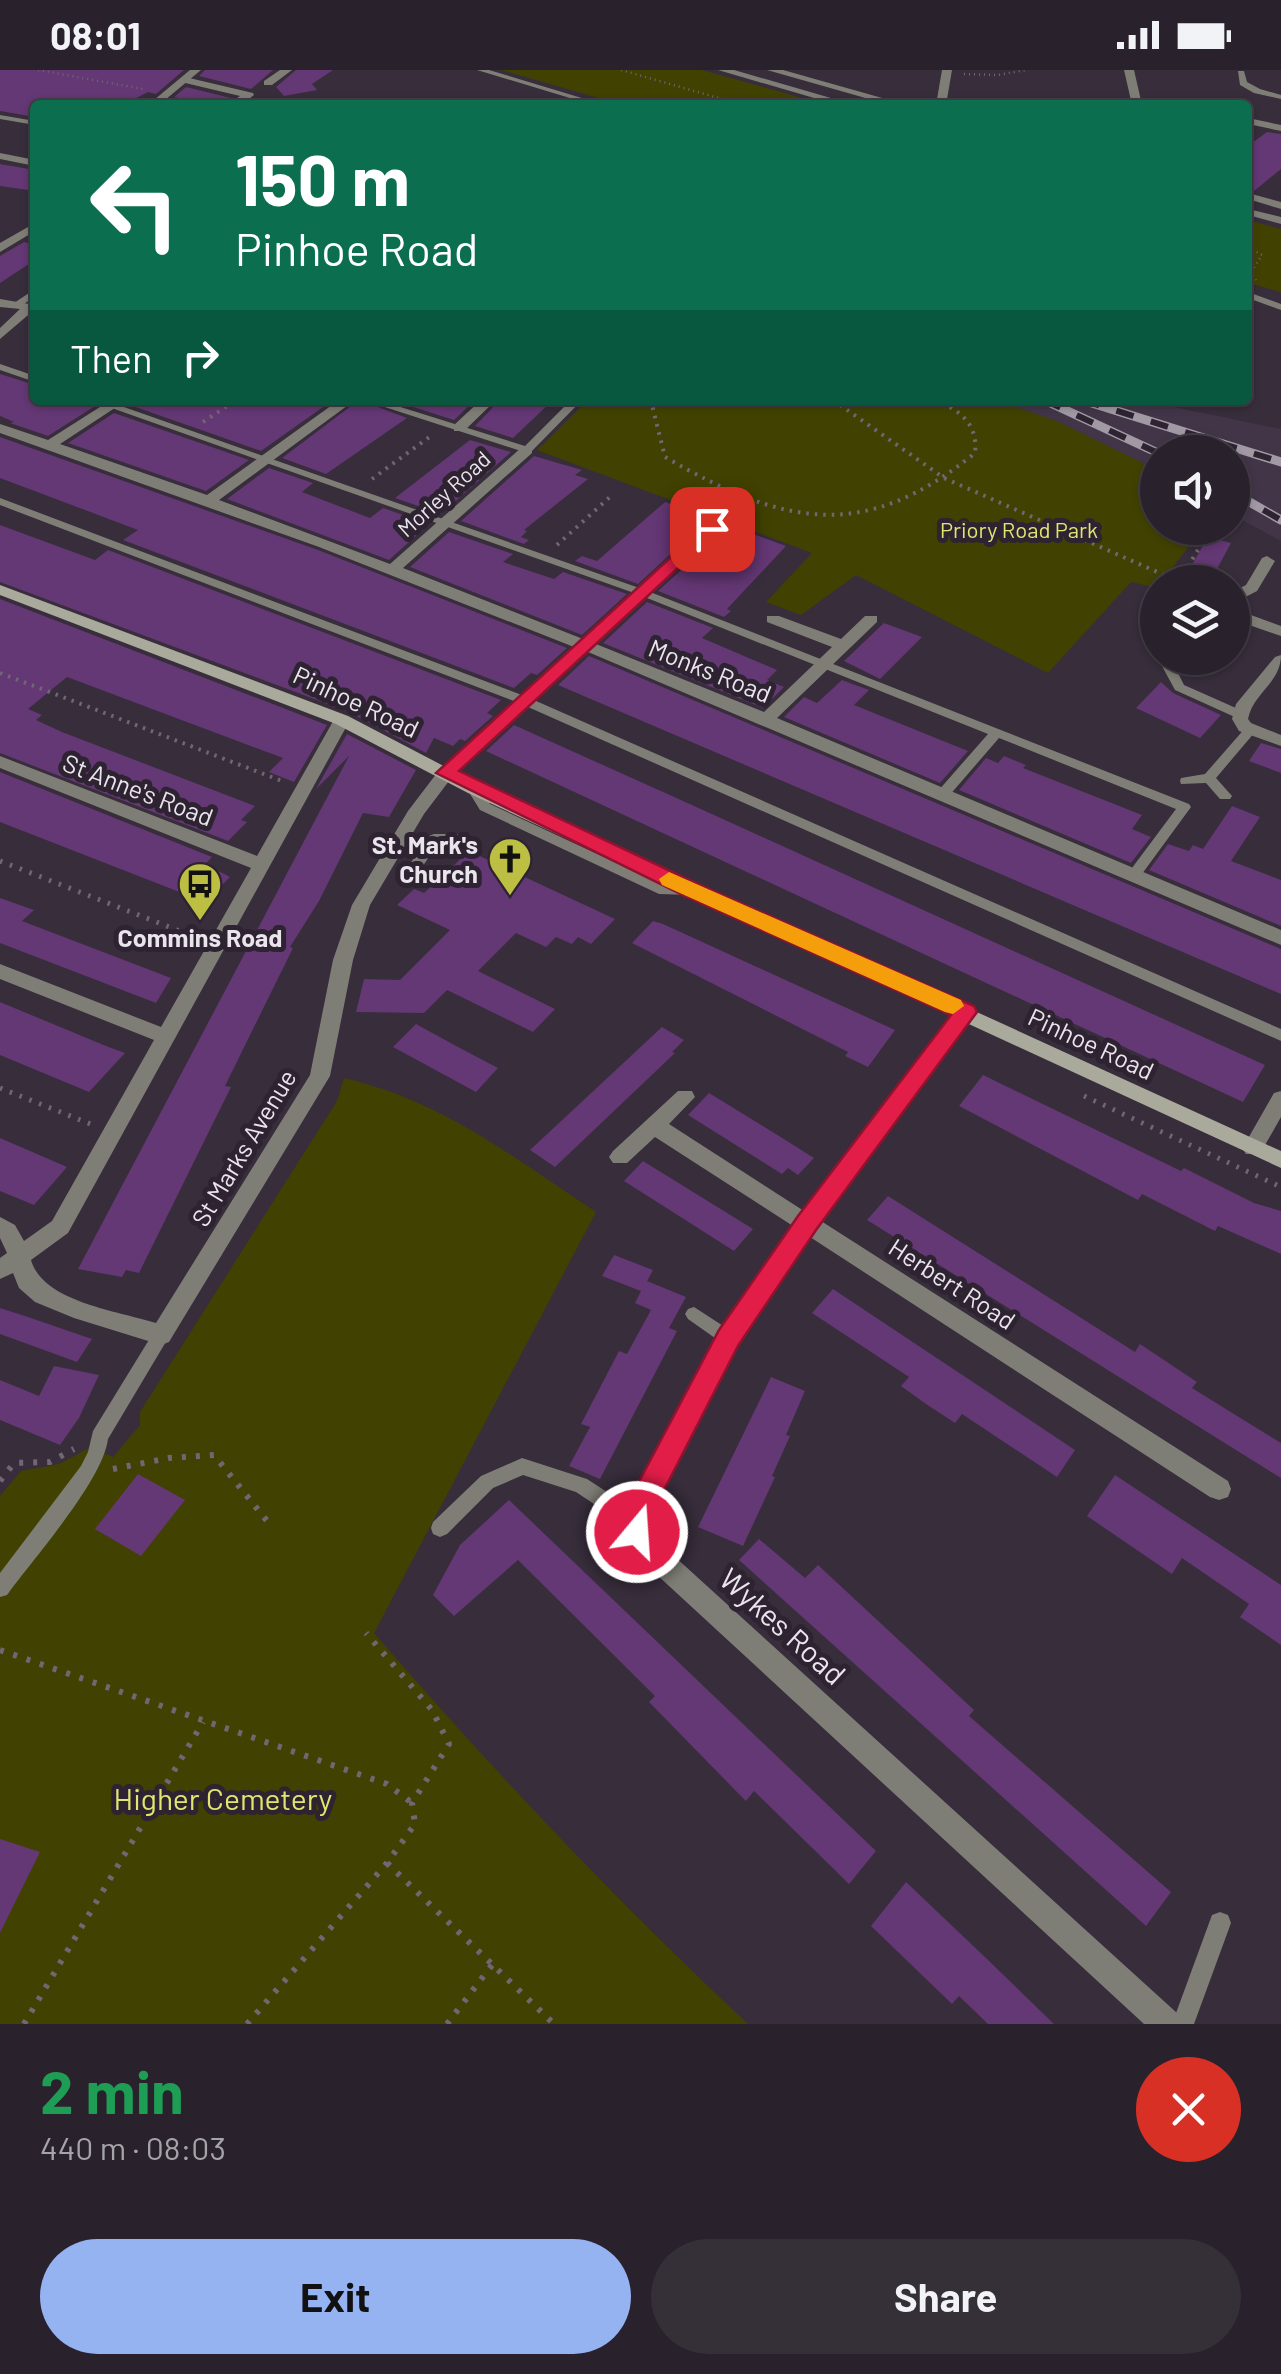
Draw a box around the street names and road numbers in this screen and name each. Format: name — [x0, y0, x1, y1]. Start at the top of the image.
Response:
street label: Morley Road — [392, 445, 495, 542]
street label: Monks Road — [645, 632, 776, 708]
street label: Pinhoe Road — [289, 659, 424, 743]
street label: St Anne's Road — [59, 747, 218, 831]
street label: Pinhoe Road — [1024, 1001, 1159, 1085]
street label: St Marks Avenue — [185, 1064, 302, 1231]
street label: Herbert Road — [884, 1231, 1021, 1335]
street label: Wykes Road — [713, 1560, 854, 1691]

